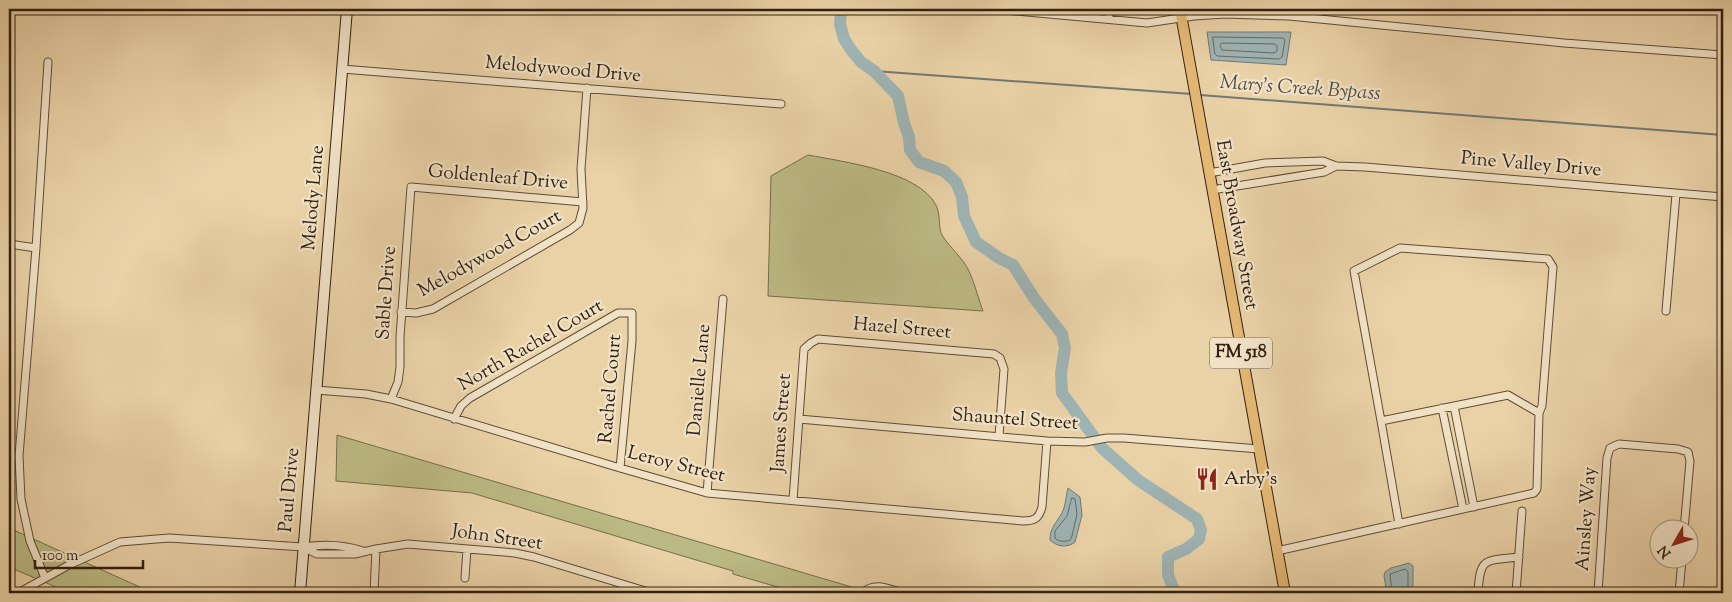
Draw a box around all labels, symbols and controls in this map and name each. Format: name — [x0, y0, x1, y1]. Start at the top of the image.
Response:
street label: Melodywood Drive — [484, 50, 642, 90]
water label: Mary's Creek Bypass — [1218, 69, 1382, 109]
street label: East Broadway Street — [1208, 138, 1264, 313]
street label: Melody Lane — [296, 144, 332, 252]
street label: Pine Valley Drive — [1460, 145, 1603, 185]
street label: Goldenleaf Drive — [427, 158, 569, 198]
street label: Melodywood Court — [413, 203, 567, 305]
street label: Sable Drive — [370, 245, 404, 341]
street label: North Rachel Court — [453, 293, 609, 399]
street label: Hazel Street — [852, 311, 953, 347]
street label: Danielle Lane — [682, 323, 718, 437]
street label: Rachel Court — [593, 333, 629, 445]
road number: FM 518 — [1210, 338, 1272, 368]
street label: James Street — [765, 372, 799, 474]
street label: Shauntel Street — [951, 402, 1080, 438]
street label: Leroy Street — [624, 440, 728, 490]
street label: Paul Drive — [273, 446, 307, 533]
street label: Ainsley Way — [1570, 465, 1604, 572]
restaurant icon: Arby's — [1194, 466, 1220, 492]
place label: Arby's — [1224, 466, 1277, 493]
street label: John Street — [449, 518, 545, 558]
north arrow — [1650, 520, 1700, 570]
scale bar — [35, 537, 142, 569]
text: N — [1654, 540, 1677, 562]
text: 100 m — [42, 546, 79, 567]

